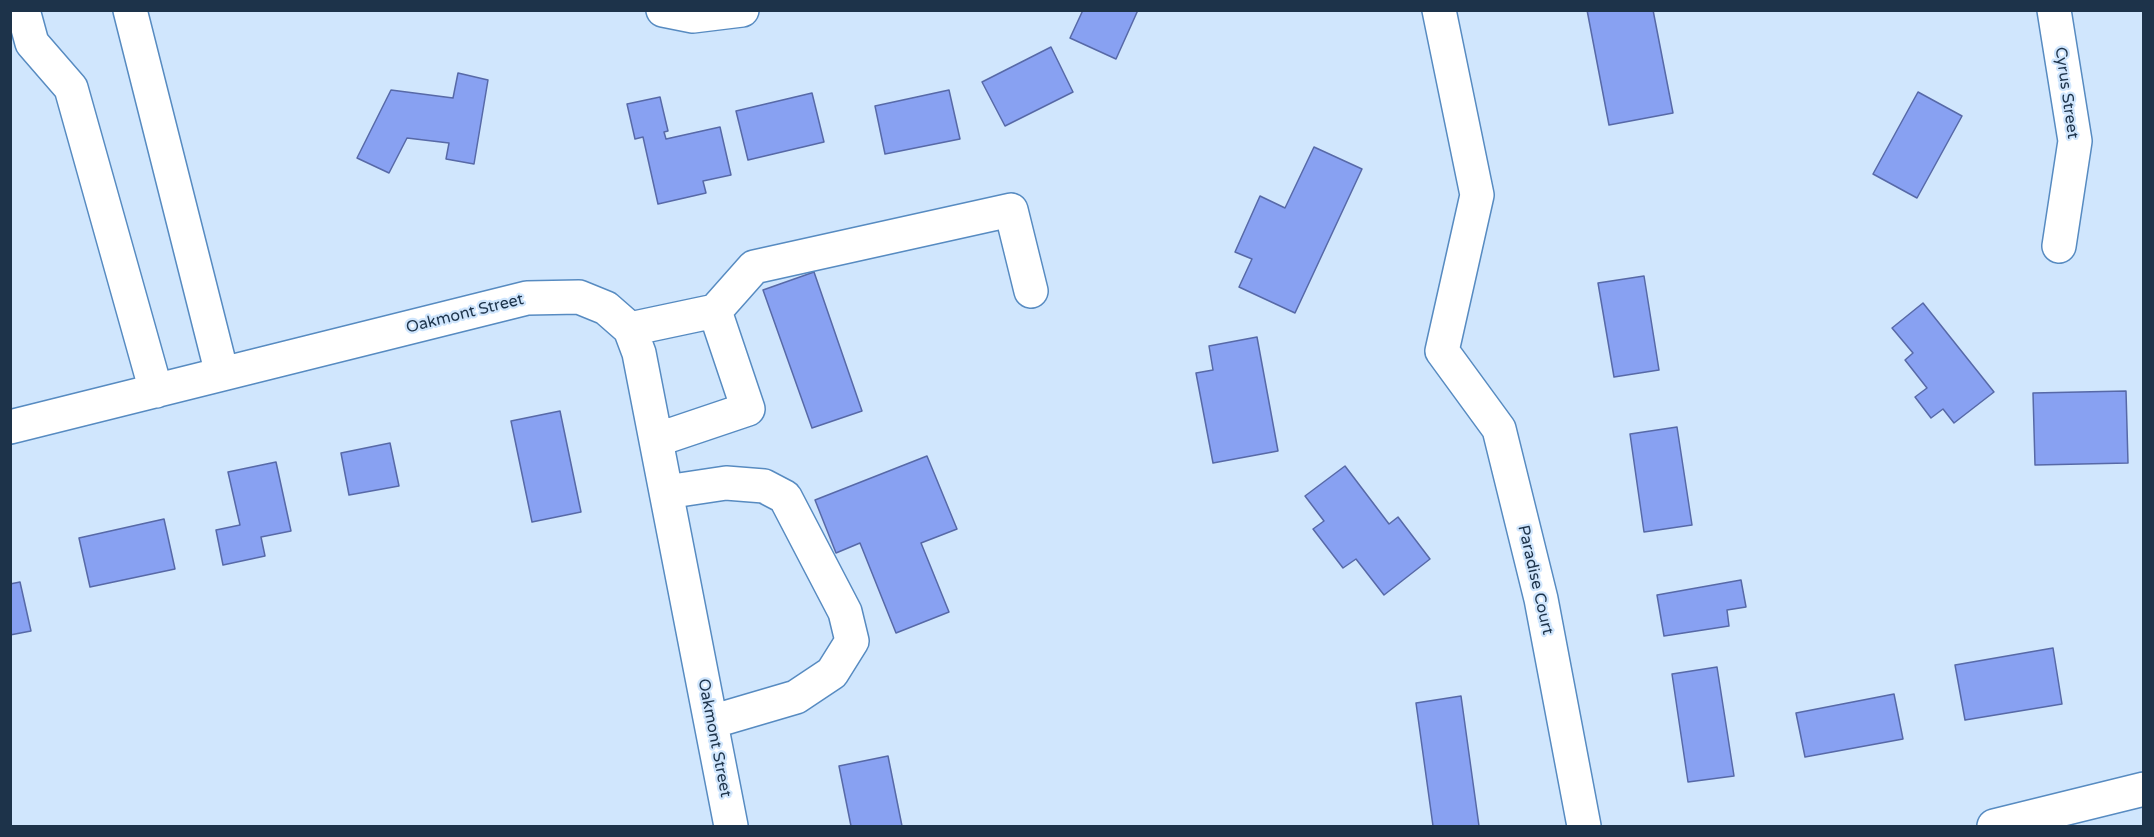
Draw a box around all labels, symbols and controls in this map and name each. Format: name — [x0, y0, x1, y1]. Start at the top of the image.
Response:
street label: Cyrus Street — [2050, 46, 2082, 140]
street label: Oakmont Street — [404, 290, 526, 338]
street label: Paradise Court — [1513, 523, 1557, 637]
street label: Oakmont Street — [693, 677, 735, 799]

